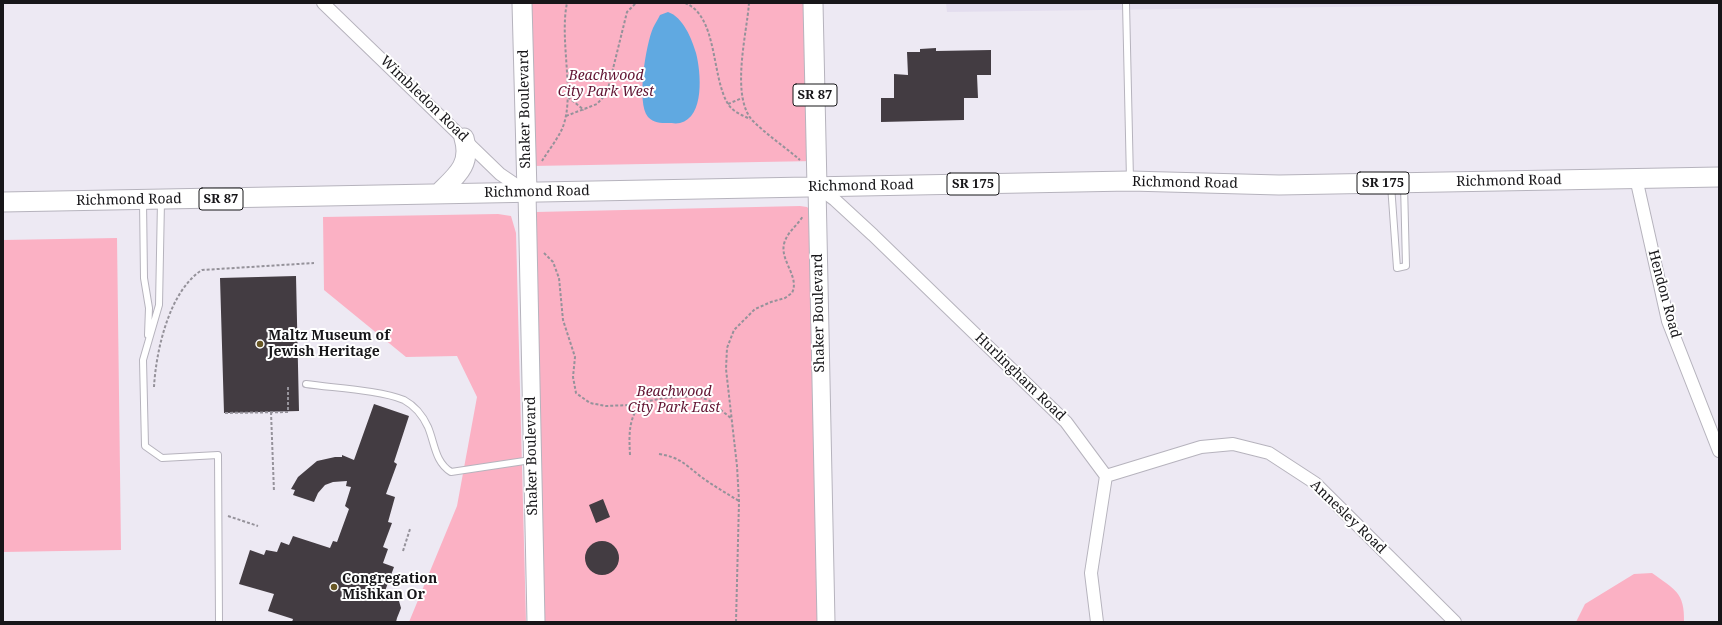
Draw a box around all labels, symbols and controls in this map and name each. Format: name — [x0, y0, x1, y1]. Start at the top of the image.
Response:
street label: Shaker Boulevard — [516, 49, 534, 169]
street label: Wimbledon Road — [376, 53, 472, 145]
park label: Beachwood City Park West — [558, 68, 654, 100]
road number: SR 87 — [793, 84, 837, 106]
road number: SR 175 — [1357, 172, 1409, 194]
street label: Richmond Road — [1456, 172, 1562, 190]
road number: SR 175 — [947, 173, 999, 195]
street label: Richmond Road — [1132, 174, 1238, 192]
street label: Richmond Road — [808, 177, 914, 195]
street label: Richmond Road — [484, 183, 590, 201]
road number: SR 87 — [199, 188, 243, 210]
street label: Richmond Road — [76, 191, 182, 209]
street label: Hendon Road — [1644, 248, 1684, 340]
street label: Shaker Boulevard — [810, 253, 828, 373]
place label: Maltz Museum of Jewish Heritage — [268, 328, 390, 360]
street label: Hurlingham Road — [971, 330, 1069, 424]
marker: Maltz Museum of Jewish Heritage — [255, 339, 265, 349]
park label: Beachwood City Park East — [628, 384, 720, 416]
street label: Shaker Boulevard — [523, 396, 541, 516]
street label: Annesley Road — [1307, 477, 1389, 557]
place label: Congregation Mishkan Or — [342, 571, 437, 604]
marker: Congregation Mishkan Or — [329, 582, 339, 592]

